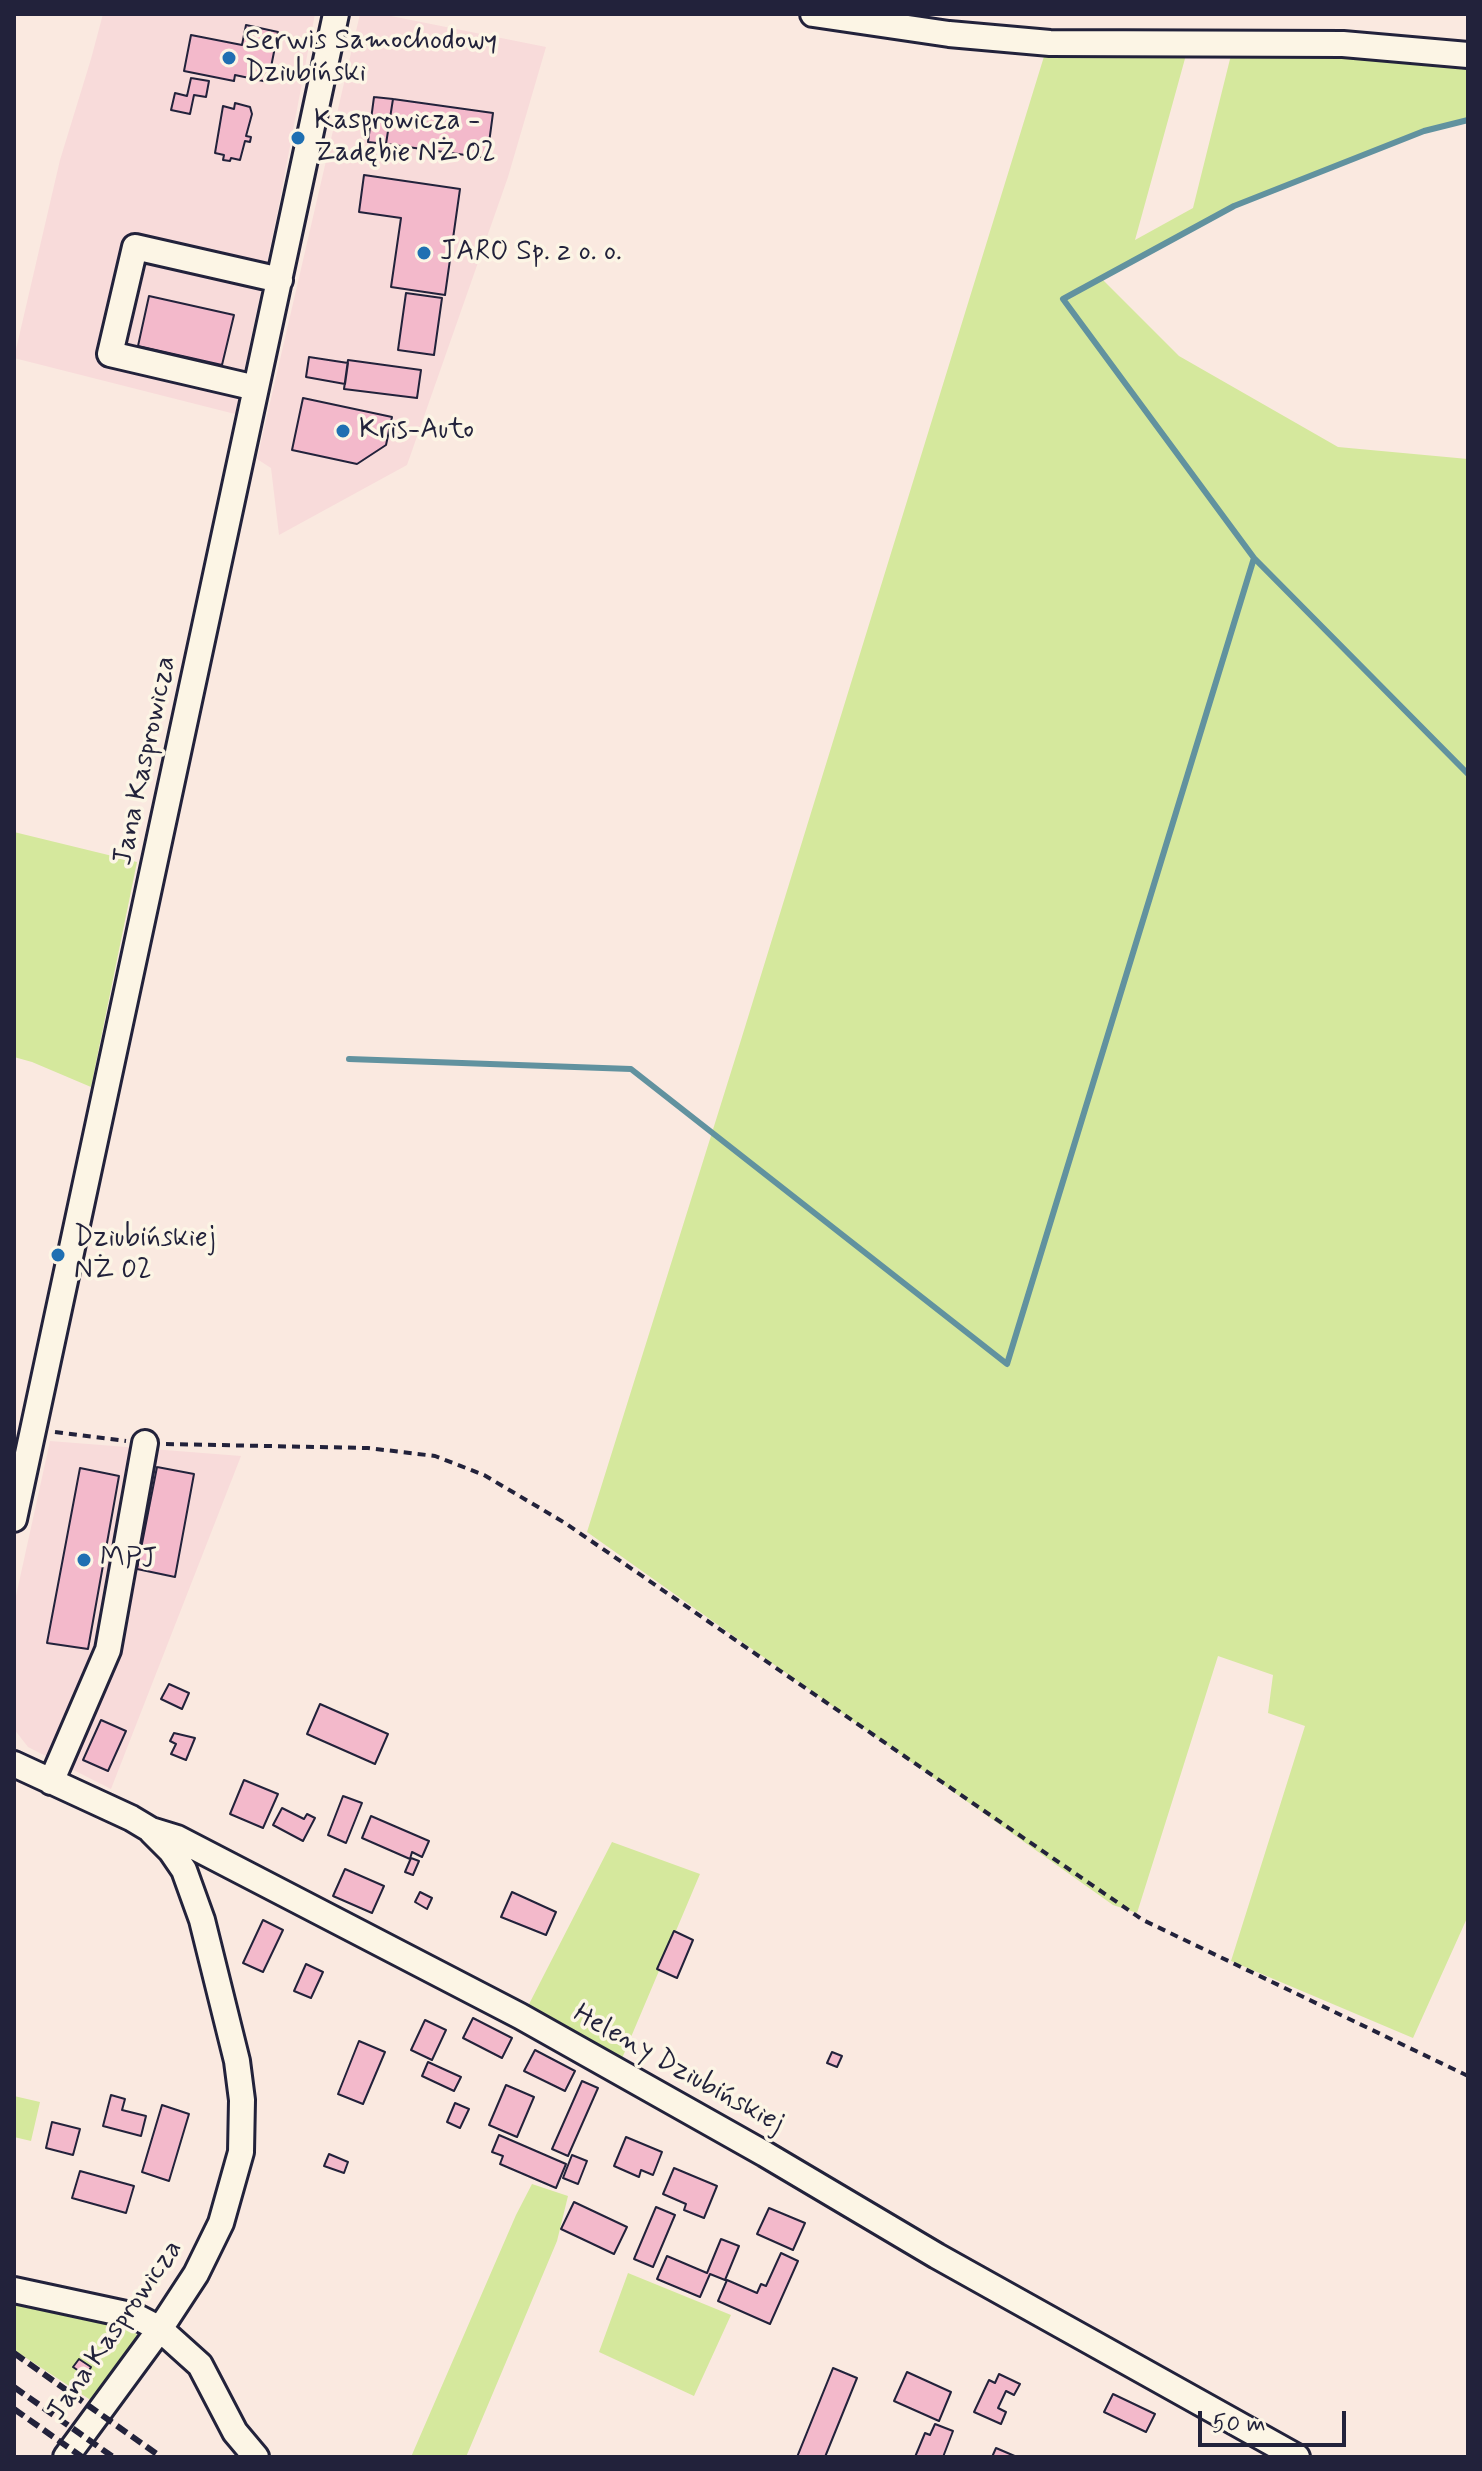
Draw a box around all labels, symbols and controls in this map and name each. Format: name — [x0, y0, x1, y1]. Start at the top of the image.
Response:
place label: Serwis Samochodowy Dziubiński — [245, 25, 497, 91]
marker: Serwis Samochodowy Dziubiński — [220, 49, 238, 67]
place label: Kasprowicza - Zadębie NŻ 02 — [314, 105, 496, 171]
marker: Kasprowicza - Zadębie NŻ 02 — [289, 129, 307, 147]
place label: JARO Sp. z o. o. — [440, 236, 622, 270]
marker: JARO Sp. z o. o. — [415, 244, 433, 262]
place label: Kris-Auto — [359, 414, 474, 448]
marker: Kris-Auto — [334, 422, 352, 440]
street label: Jana Kasprowicza — [107, 653, 185, 869]
place label: Dziubińskiej NŻ 02 — [74, 1222, 216, 1288]
marker: Dziubińskiej NŻ 02 — [49, 1246, 67, 1264]
place label: MPJ — [100, 1543, 157, 1577]
marker: MPJ — [75, 1551, 93, 1569]
street label: Heleny Dziubińskiej — [567, 1998, 789, 2142]
street label: Jana Kasprowicza — [41, 2234, 191, 2428]
scale bar — [1202, 2395, 1350, 2445]
text: 50 m — [1212, 2409, 1266, 2440]

